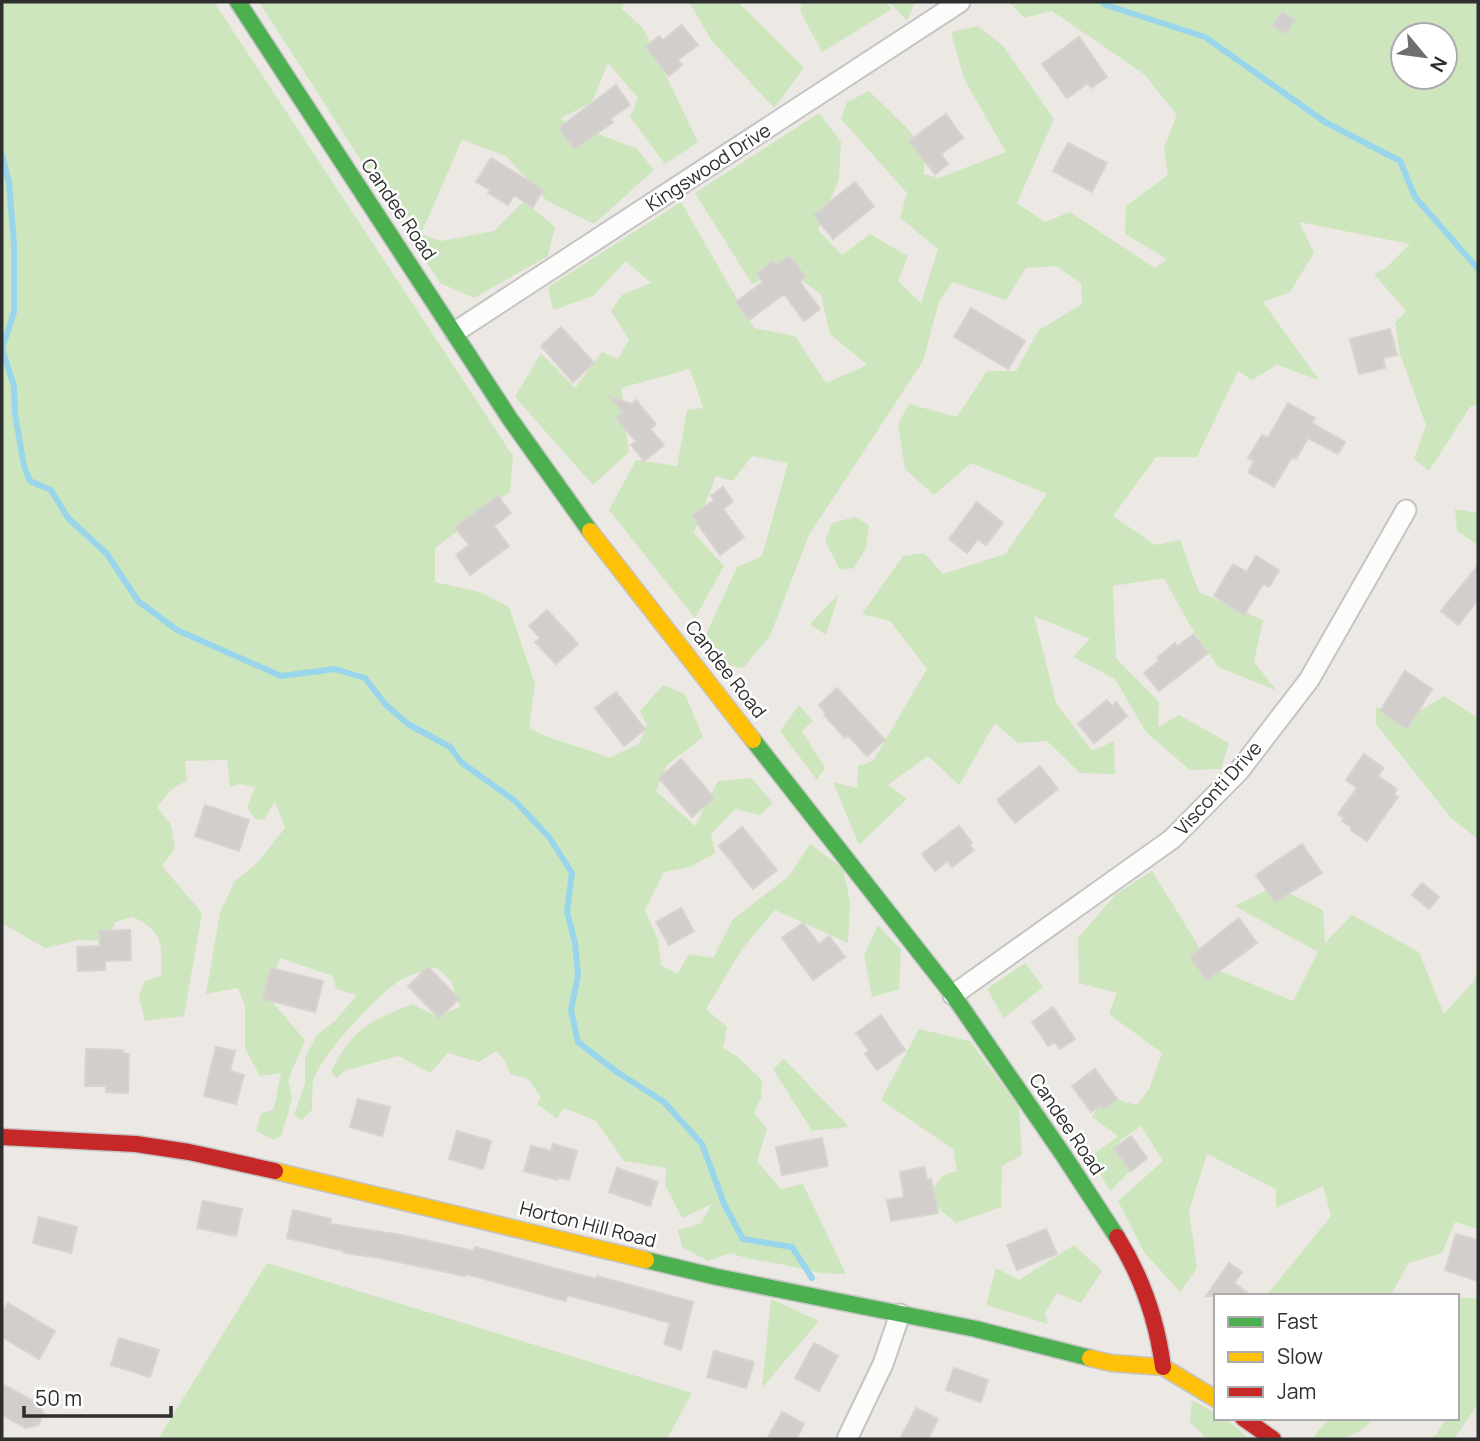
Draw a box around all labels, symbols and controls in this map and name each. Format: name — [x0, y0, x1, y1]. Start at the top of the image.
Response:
north arrow — [1389, 21, 1459, 91]
text: N — [1424, 52, 1454, 77]
street label: Kingswood Drive — [641, 117, 775, 217]
street label: Candee Road — [355, 153, 443, 265]
street label: Candee Road — [680, 615, 772, 723]
street label: Visconti Drive — [1169, 735, 1267, 841]
street label: Candee Road — [1023, 1068, 1111, 1180]
street label: Horton Hill Road — [517, 1194, 659, 1254]
legend — [1214, 1294, 1459, 1420]
text: Fast — [1277, 1307, 1318, 1335]
text: Slow — [1277, 1342, 1323, 1370]
scale bar — [24, 1374, 172, 1418]
text: Jam — [1277, 1377, 1316, 1405]
text: 50 m — [35, 1384, 82, 1412]

